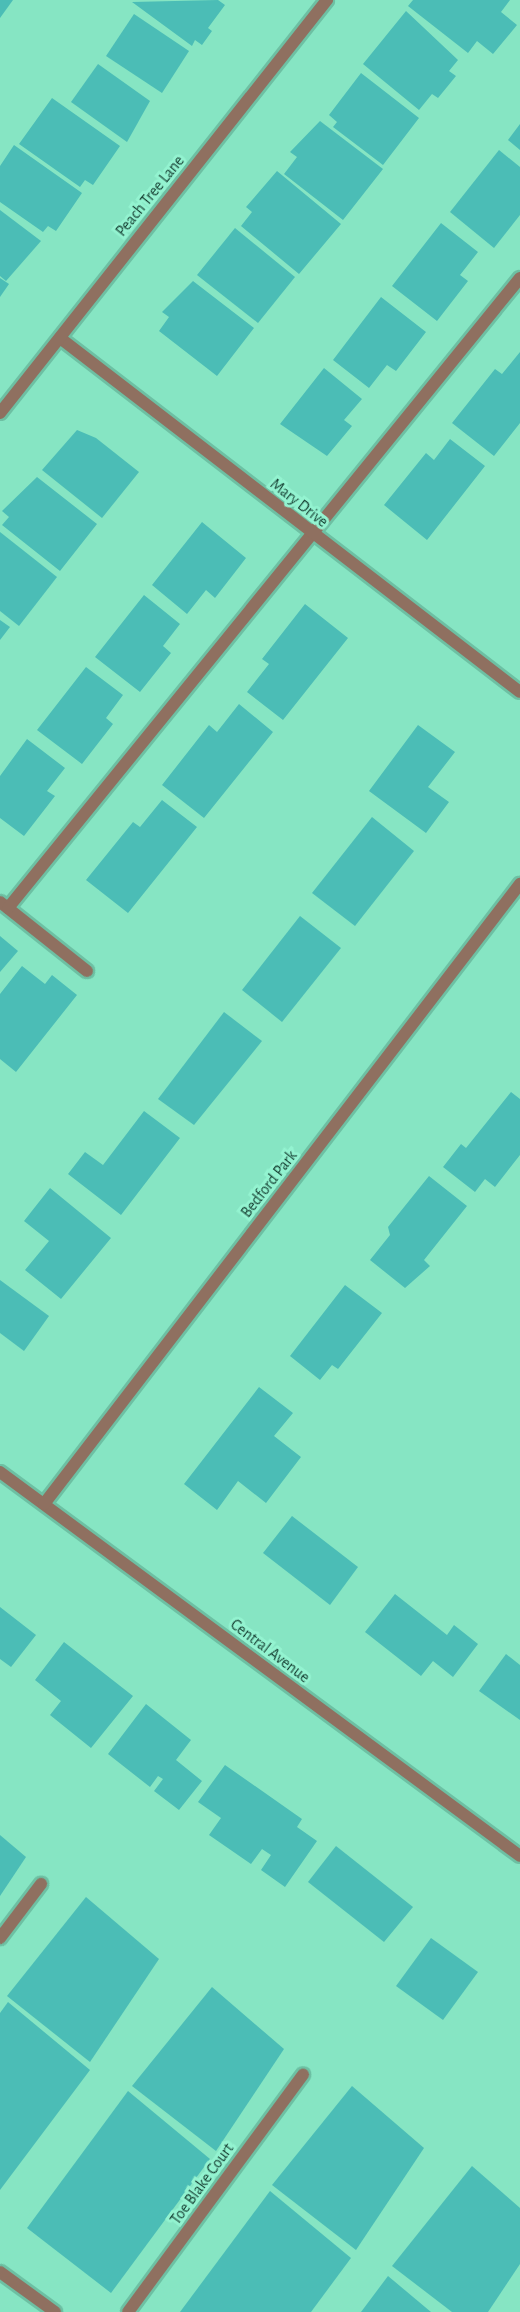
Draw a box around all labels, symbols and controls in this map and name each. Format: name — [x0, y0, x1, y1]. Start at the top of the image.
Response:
street label: Peach Tree Lane — [112, 152, 188, 240]
street label: Mary Drive — [266, 475, 332, 531]
street label: Bedford Park — [237, 1147, 301, 1221]
street label: Central Avenue — [227, 1615, 313, 1687]
street label: Toe Blake Court — [166, 2140, 238, 2228]

